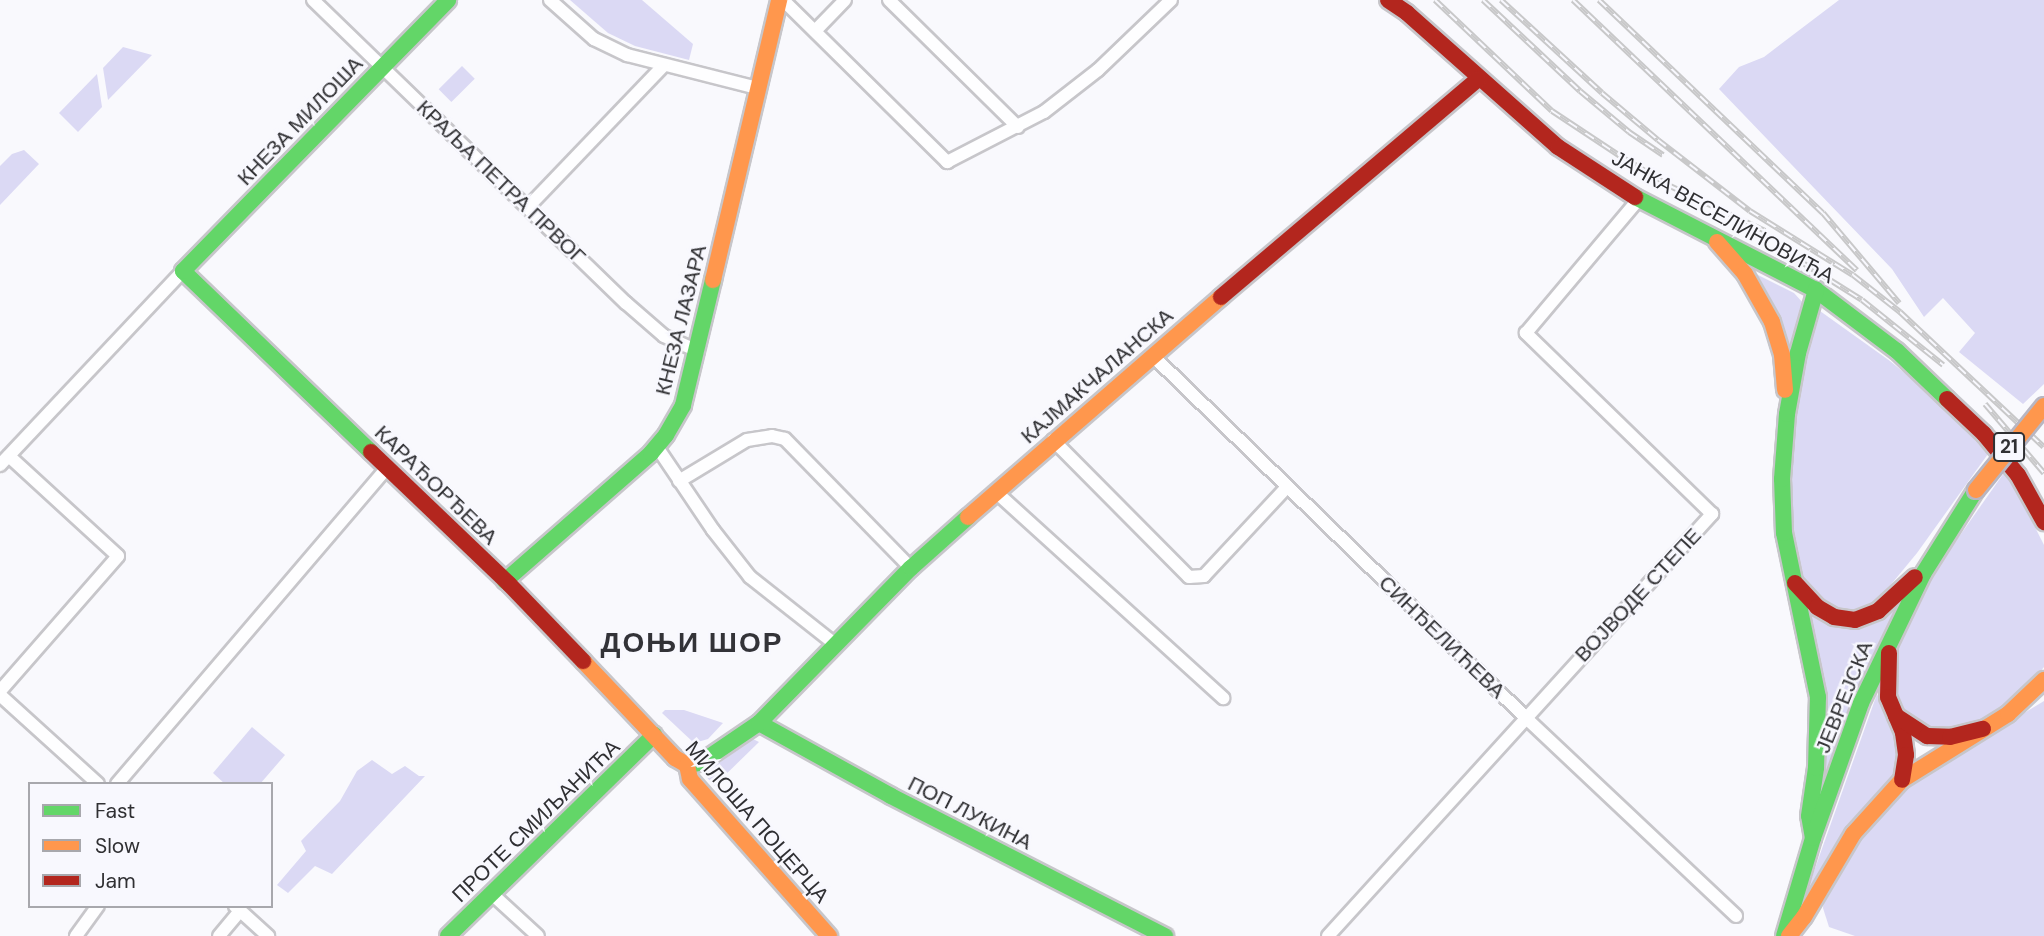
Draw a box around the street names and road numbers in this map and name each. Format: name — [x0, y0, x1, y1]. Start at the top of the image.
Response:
street label: КНЕЗА МИЛОША — [232, 51, 368, 191]
street label: КРАЉА ПЕТРА ПРВОГ — [411, 95, 591, 269]
street label: ЈАНКА ВЕСЕЛИНОВИЋА — [1608, 145, 1838, 289]
street label: КНЕЗА ЛАЗАРА — [650, 242, 712, 398]
street label: КАЈМАКЧАЛАНСКА — [1016, 303, 1178, 449]
street label: КАРАЂОРЂЕВА — [369, 420, 503, 550]
road number: 21 — [1992, 432, 2026, 462]
street label: ВОЈВОДЕ СТЕПЕ — [1570, 523, 1706, 667]
street label: СИНЂЕЛИЋЕВА — [1374, 570, 1510, 704]
street label: ЈЕВРЕЈСКА — [1810, 637, 1878, 757]
street label: ПРОТЕ СМИЉАНИЋА — [447, 734, 625, 908]
street label: МИЛОША ПОЦЕРЦА — [680, 736, 834, 908]
street label: ПОП ЛУКИНА — [904, 771, 1036, 855]

